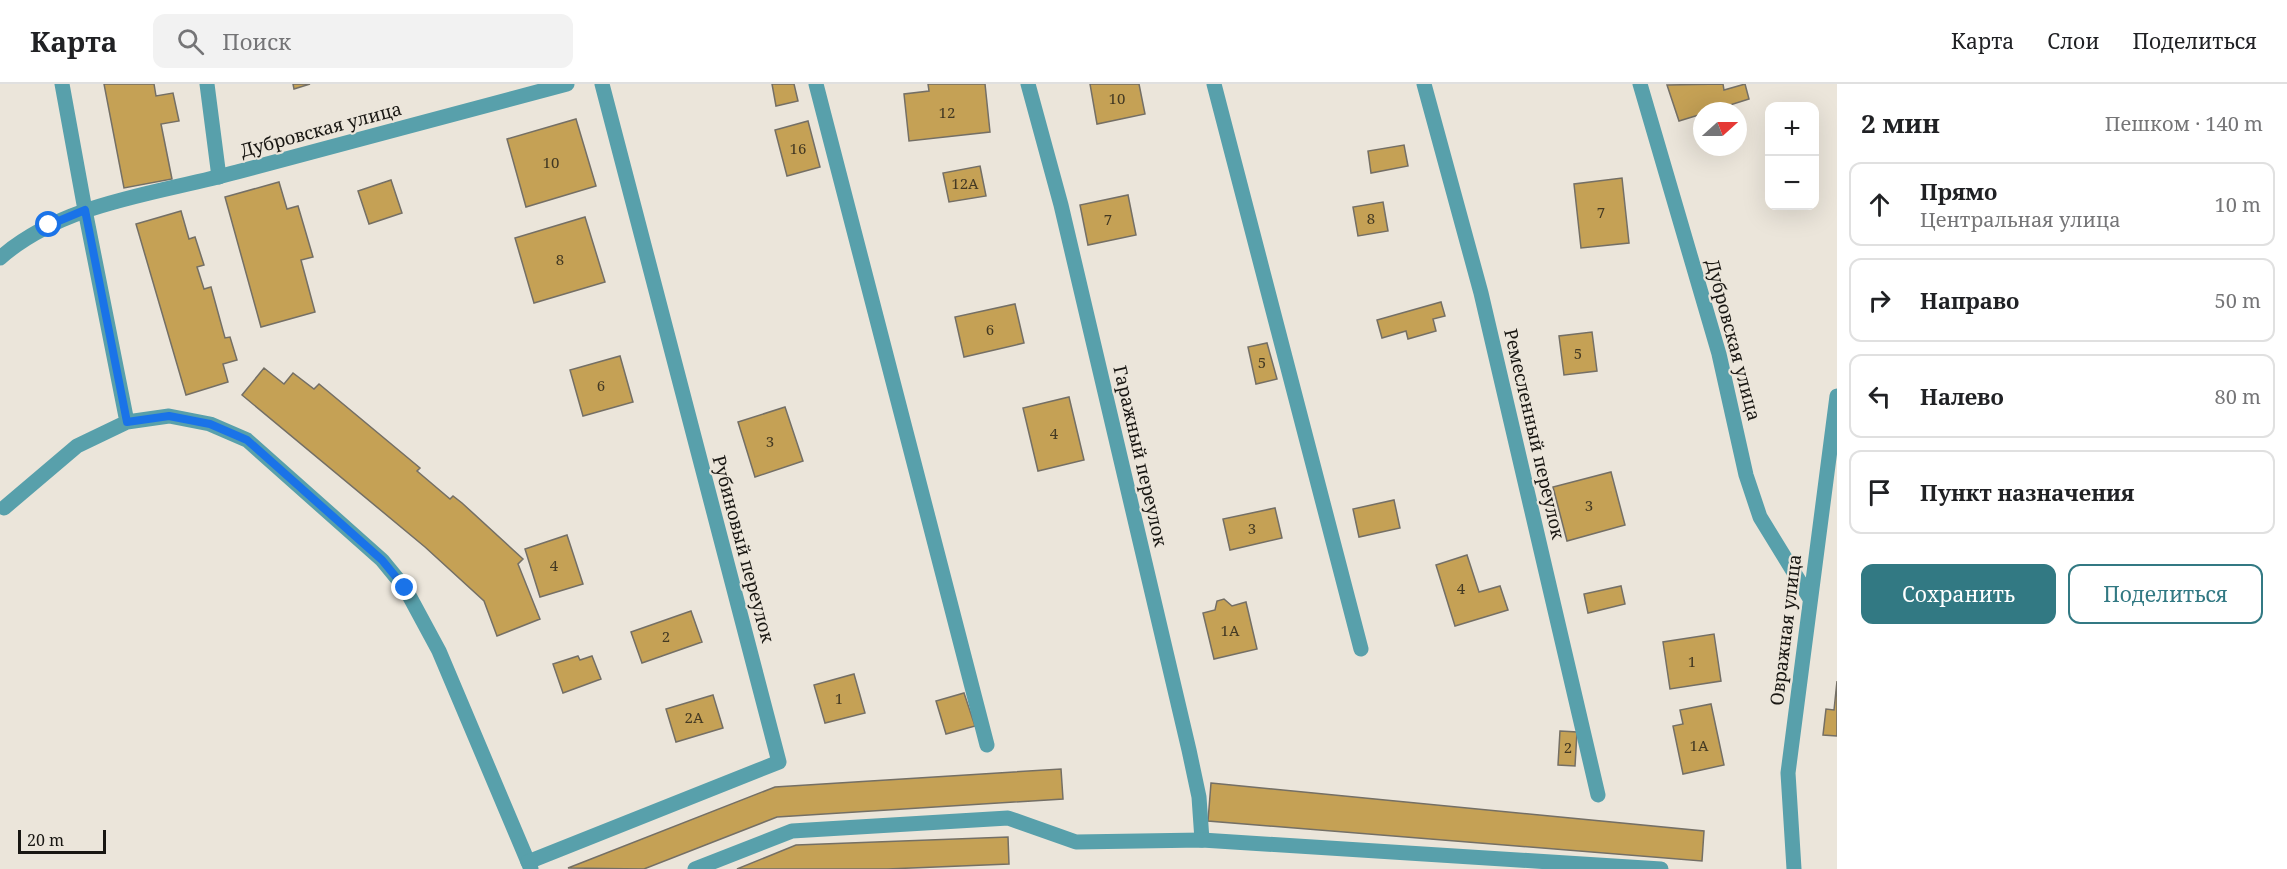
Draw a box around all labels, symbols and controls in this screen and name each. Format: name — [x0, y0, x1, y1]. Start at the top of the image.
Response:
search box — [153, 14, 573, 68]
text: Карта — [30, 22, 117, 60]
icon: search — [174, 25, 207, 58]
text: Поиск — [222, 26, 291, 56]
text: Карта — [1951, 27, 2014, 55]
text: Слои — [2047, 27, 2099, 55]
text: Поделиться — [2132, 27, 2257, 55]
house number: 10 — [1109, 88, 1125, 108]
street label: Дубровская улица — [237, 96, 404, 162]
house number: 12 — [939, 102, 955, 122]
north arrow — [1693, 102, 1747, 156]
map controls — [1765, 102, 1819, 210]
button: + — [1765, 102, 1819, 156]
text: 2 мин — [1861, 105, 1940, 141]
text: Пешком · 140 m — [2105, 110, 2263, 137]
house number: 16 — [790, 138, 806, 158]
house number: 10 — [543, 152, 559, 172]
button: − — [1765, 156, 1819, 210]
house number: 12А — [951, 173, 979, 193]
text: Прямо — [1920, 176, 1997, 206]
icon: ahead — [1863, 188, 1896, 221]
text: 10 m — [2215, 191, 2261, 218]
house number: 7 — [1597, 202, 1605, 222]
text: Центральная улица — [1920, 206, 2121, 233]
house number: 8 — [1367, 208, 1375, 228]
house number: 7 — [1104, 209, 1112, 229]
route start — [35, 211, 61, 237]
house number: 8 — [556, 249, 564, 269]
street label: Дубровская улица — [1701, 256, 1767, 423]
icon: right — [1863, 284, 1896, 317]
text: Направо — [1920, 285, 2019, 315]
text: 50 m — [2215, 287, 2261, 314]
house number: 6 — [986, 319, 994, 339]
street label: Ремесленный переулок — [1499, 326, 1571, 542]
house number: 5 — [1574, 343, 1582, 363]
house number: 5 — [1258, 352, 1266, 372]
street label: Гаражный переулок — [1108, 363, 1174, 549]
house number: 6 — [597, 375, 605, 395]
icon: left — [1863, 380, 1896, 413]
text: Налево — [1920, 381, 2004, 411]
text: 80 m — [2215, 383, 2261, 410]
house number: 4 — [1050, 423, 1059, 443]
house number: 3 — [766, 431, 774, 451]
street label: Рубиновый переулок — [707, 452, 781, 645]
icon: arrive — [1863, 476, 1896, 509]
text: Пункт назначения — [1920, 477, 2134, 507]
house number: 3 — [1585, 495, 1593, 515]
house number: 3 — [1248, 518, 1256, 538]
street label: Овражная улица — [1764, 553, 1806, 707]
house number: 4 — [550, 555, 559, 575]
button: Сохранить — [1861, 564, 2056, 624]
button: Поделиться — [2068, 564, 2263, 624]
route end — [391, 574, 417, 600]
house number: 4 — [1457, 578, 1466, 598]
house number: 1А — [1221, 620, 1240, 640]
house number: 2 — [662, 626, 670, 646]
house number: 1 — [1688, 651, 1696, 671]
house number: 1 — [835, 688, 843, 708]
house number: 2А — [685, 707, 704, 727]
house number: 1А — [1690, 735, 1709, 755]
house number: 2 — [1564, 737, 1572, 757]
scale bar — [18, 827, 106, 854]
text: 20 m — [27, 829, 64, 851]

